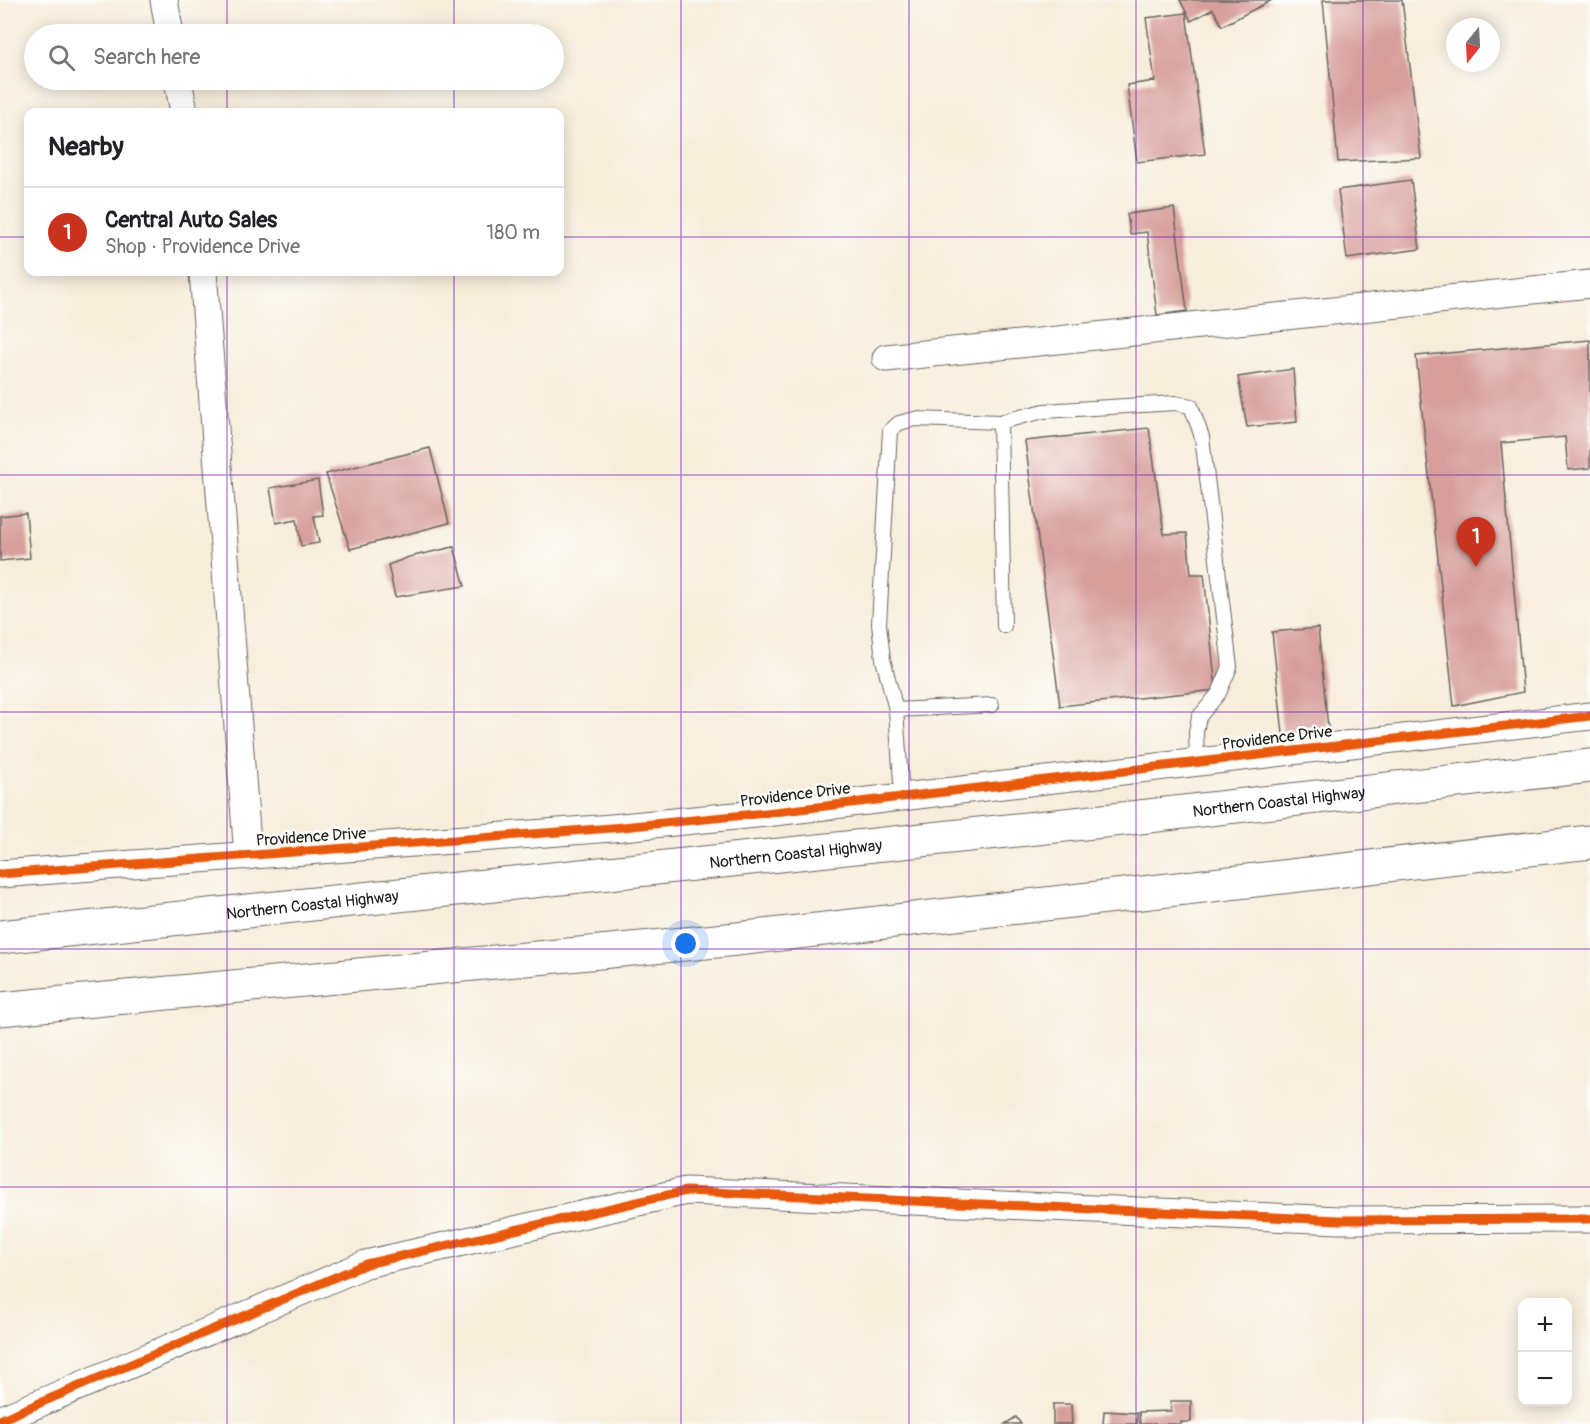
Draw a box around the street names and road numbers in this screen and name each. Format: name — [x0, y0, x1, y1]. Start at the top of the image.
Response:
street label: Providence Drive — [1221, 721, 1333, 755]
street label: Providence Drive — [739, 778, 851, 812]
street label: Northern Coastal Highway — [1192, 783, 1366, 822]
street label: Providence Drive — [255, 823, 367, 851]
street label: Northern Coastal Highway — [708, 835, 883, 873]
street label: Northern Coastal Highway — [225, 886, 400, 924]

